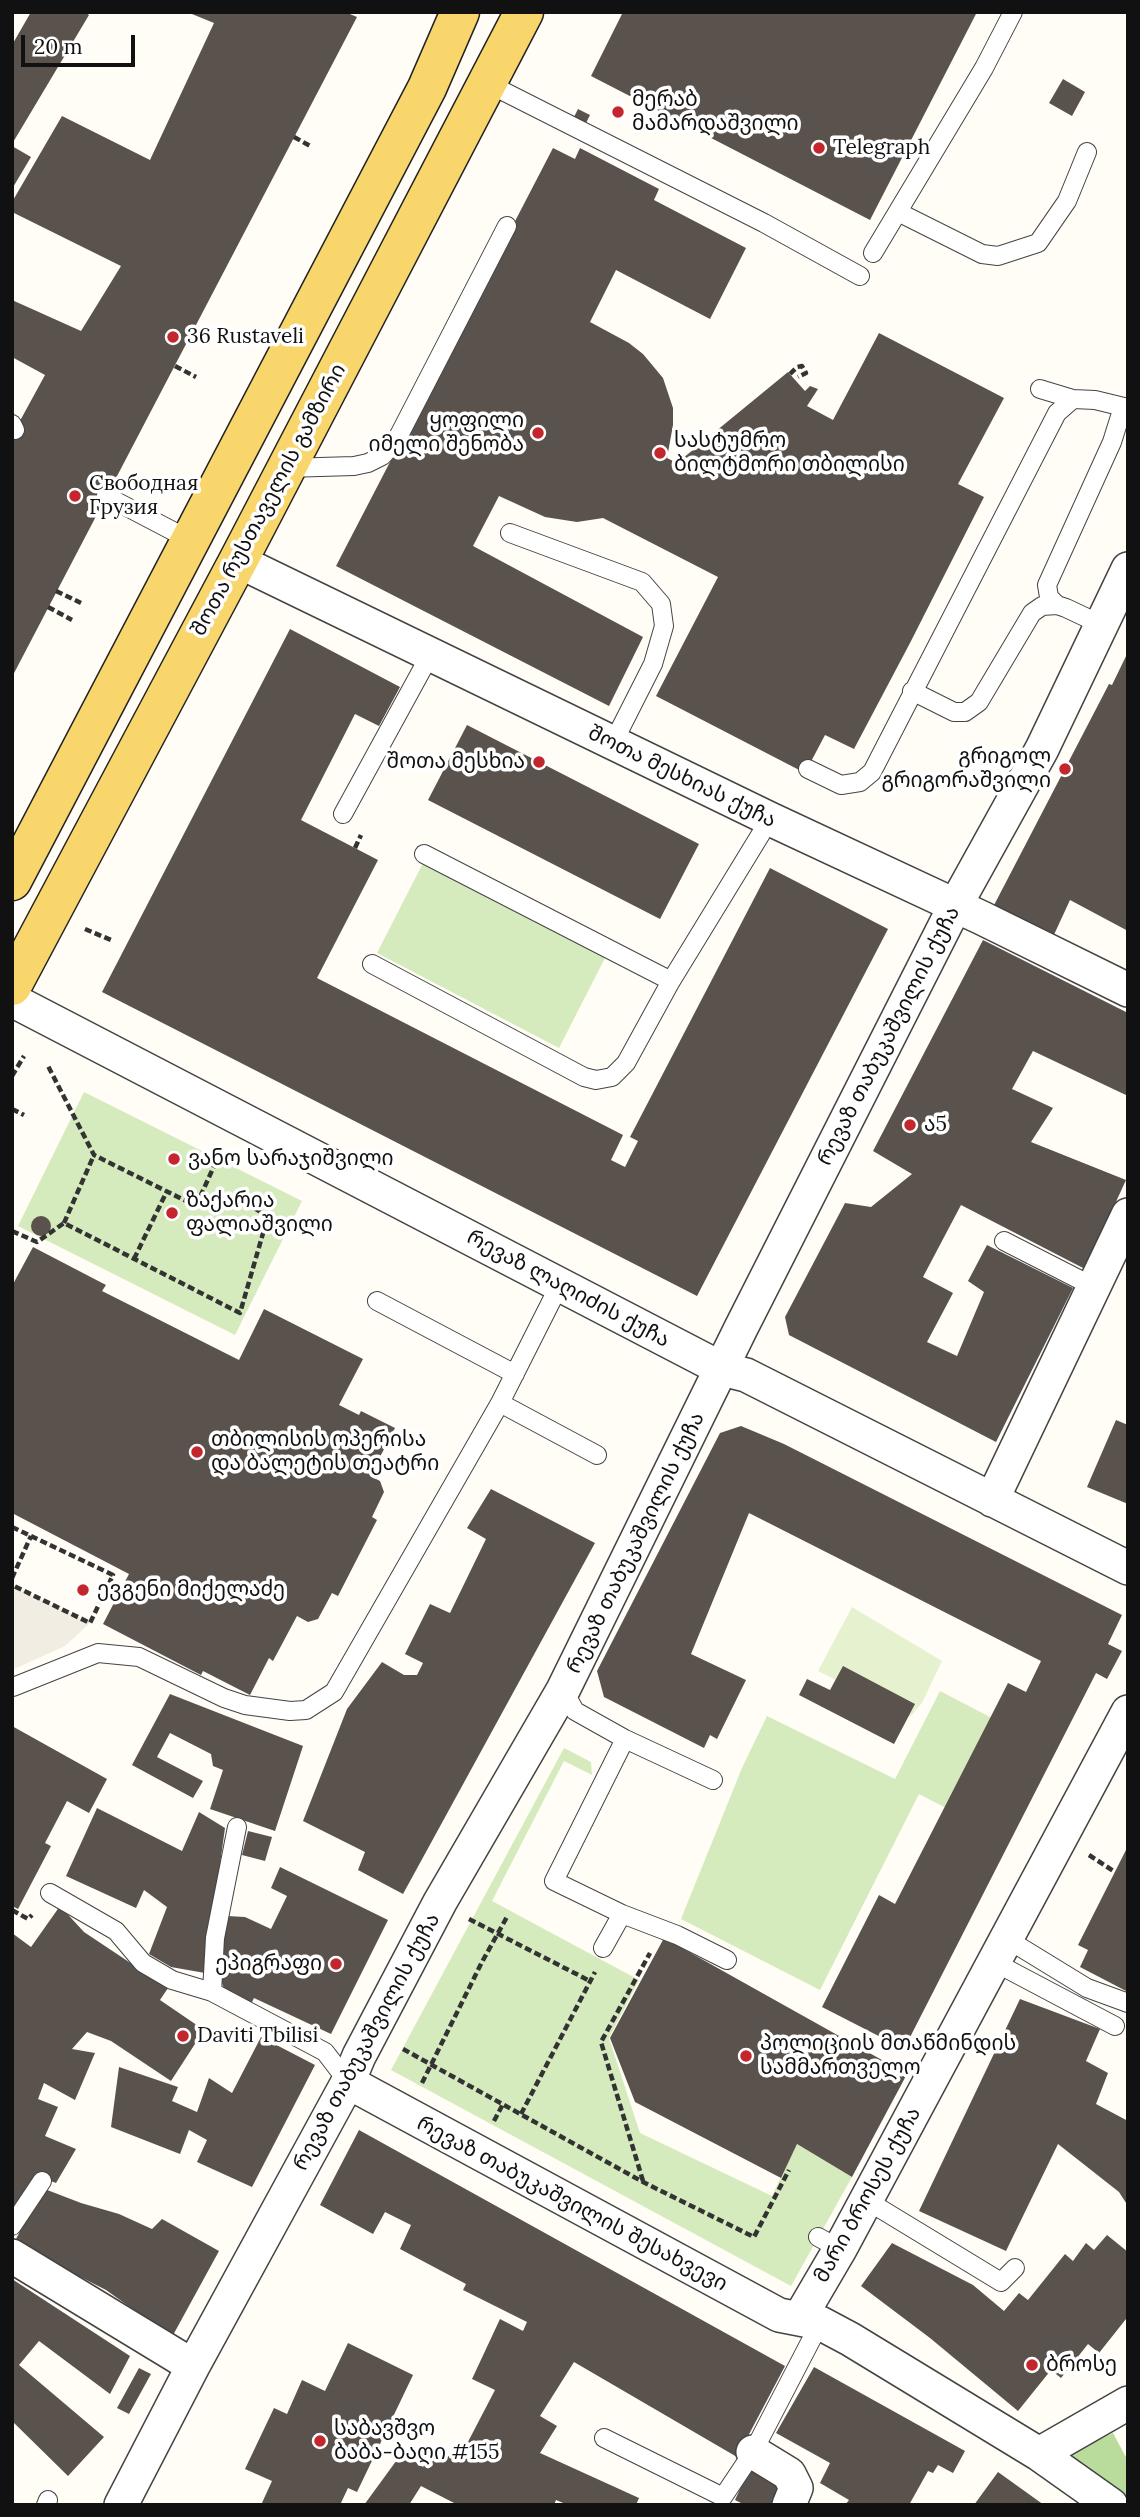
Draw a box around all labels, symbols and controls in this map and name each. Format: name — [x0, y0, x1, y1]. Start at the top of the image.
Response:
scale bar — [24, 21, 138, 65]
text: 20 m — [34, 33, 83, 60]
place label: მერაბ მამარდაშვილი — [632, 87, 799, 137]
marker: მერაბ მამარდაშვილი — [610, 104, 626, 120]
place label: Telegraph — [833, 135, 930, 161]
marker: Telegraph — [811, 140, 827, 156]
place label: 36 Rustaveli — [187, 324, 304, 350]
marker: 36 Rustaveli — [165, 329, 181, 345]
street label: შოთა რუსთაველის გამზირი — [186, 360, 352, 640]
place label: ყოფილი იმელი შენობა — [369, 408, 524, 458]
marker: ყოფილი იმელი შენობა — [530, 425, 546, 441]
place label: სასტუმრო ბილტმორი თბილისი — [674, 428, 905, 478]
marker: სასტუმრო ბილტმორი თბილისი — [652, 445, 668, 461]
place label: Свободная Грузия — [89, 471, 198, 521]
marker: Свободная Грузия — [67, 488, 83, 504]
street label: შოთა მესხიას ქუჩა — [584, 721, 780, 833]
place label: გრიგოლ გრიგორაშვილი — [882, 744, 1051, 794]
place label: შოთა მესხია — [386, 749, 525, 775]
marker: შოთა მესხია — [531, 754, 547, 770]
marker: გრიგოლ გრიგორაშვილი — [1057, 761, 1073, 777]
street label: რევაზ თაბუკაშვილის ქუჩა — [812, 902, 966, 1170]
place label: ა5 — [924, 1112, 947, 1138]
marker: ა5 — [902, 1117, 918, 1133]
place label: ვანო სარაჯიშვილი — [188, 1146, 394, 1172]
marker: ვანო სარაჯიშვილი — [166, 1151, 182, 1167]
place label: ზაქარია ფალიაშვილი — [186, 1188, 333, 1238]
marker: ზაქარია ფალიაშვილი — [164, 1205, 180, 1221]
street label: რევაზ ლაღიძის ქუჩა — [462, 1225, 674, 1353]
street label: რევაზ თაბუკაშვილის ქუჩა — [562, 1408, 710, 1678]
place label: თბილისის ოპერისა და ბალეტის თეატრი — [211, 1427, 439, 1477]
marker: თბილისის ოპერისა და ბალეტის თეატრი — [189, 1444, 205, 1460]
place label: ევგენი მიქელაძე — [97, 1577, 285, 1603]
marker: ევგენი მიქელაძე — [75, 1582, 91, 1598]
street label: რევაზ თაბუკაშვილის ქუჩა — [288, 1909, 446, 2175]
place label: ეპიგრაფი — [215, 1951, 322, 1977]
marker: ეპიგრაფი — [328, 1956, 344, 1972]
place label: Daviti Tbilisi — [197, 2023, 318, 2049]
marker: Daviti Tbilisi — [175, 2028, 191, 2044]
place label: პოლიციის მთაწმინდის სამმართველო — [760, 2031, 1016, 2081]
marker: პოლიციის მთაწმინდის სამმართველო — [738, 2048, 754, 2064]
street label: მარი ბროსეს ქუჩა — [809, 2103, 927, 2287]
street label: რევაზ თაბუკაშვილის შესახვევი — [412, 2111, 732, 2297]
place label: ბროსე — [1046, 2352, 1117, 2378]
marker: ბროსე — [1024, 2357, 1040, 2373]
place label: საბავშვო ბაბა-ბაღი #155 — [334, 2416, 499, 2466]
marker: საბავშვო ბაბა-ბაღი #155 — [312, 2433, 328, 2449]

